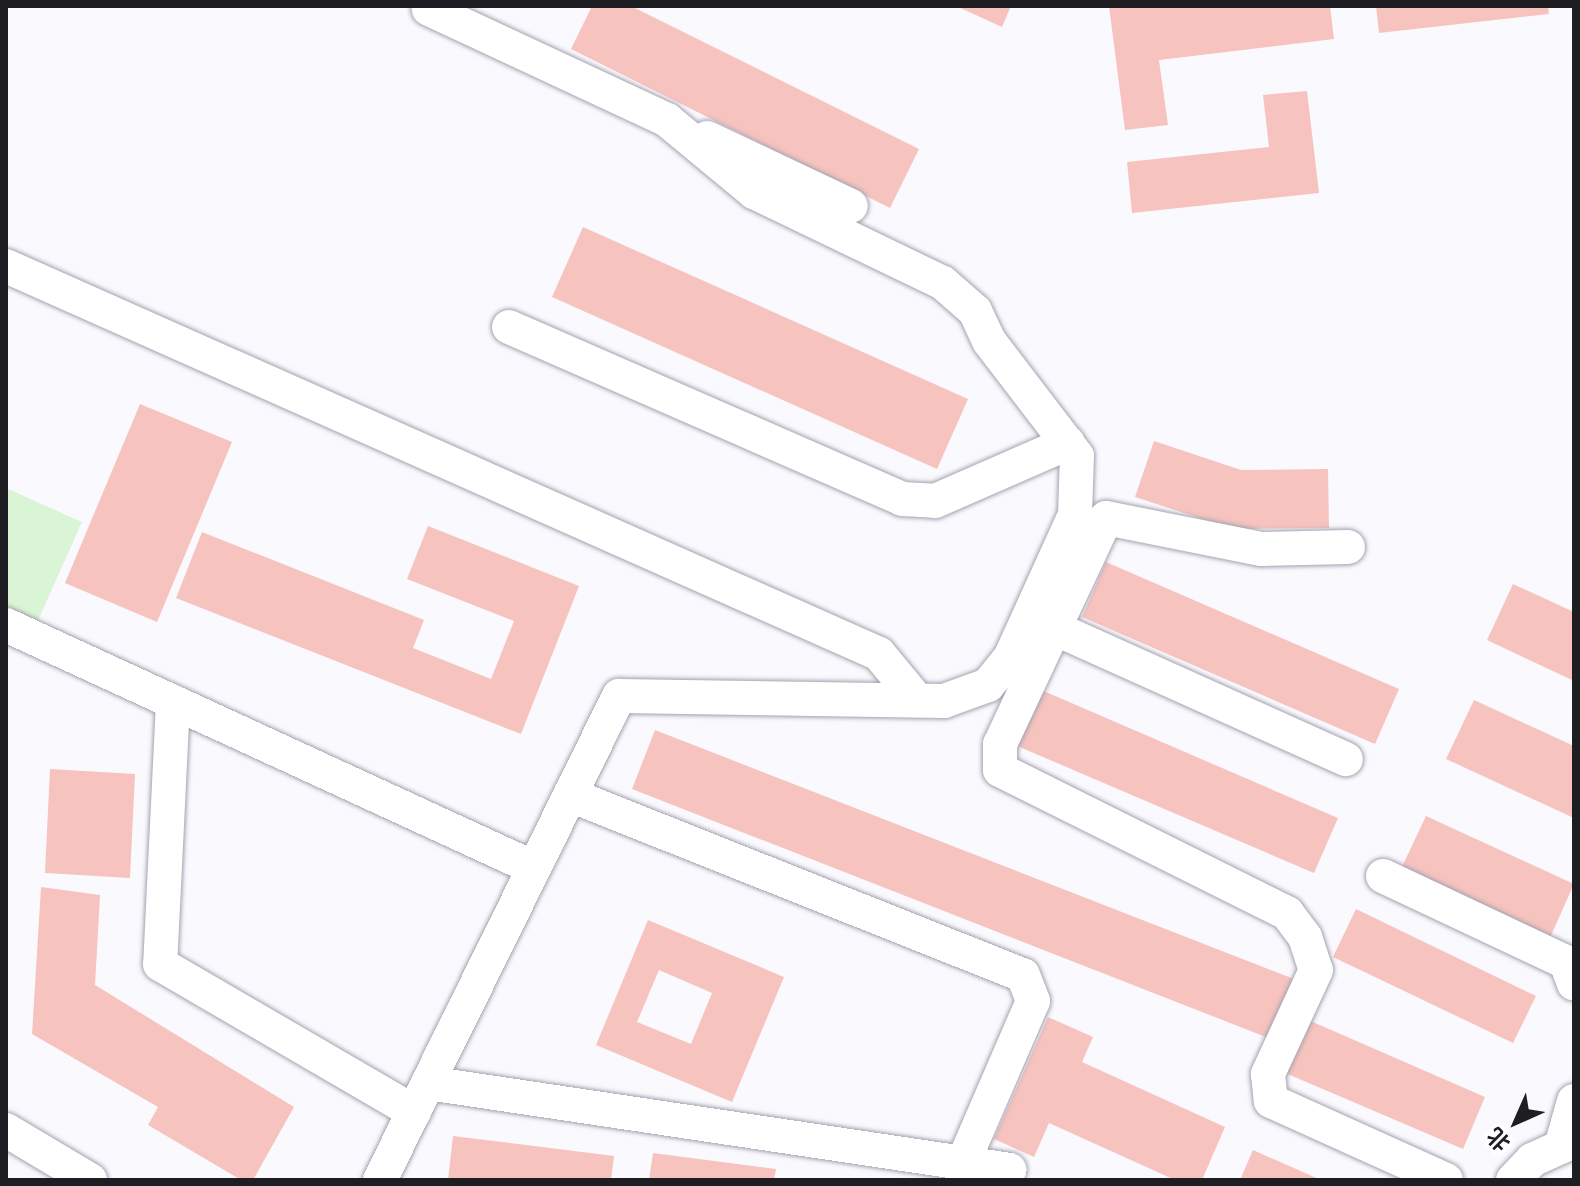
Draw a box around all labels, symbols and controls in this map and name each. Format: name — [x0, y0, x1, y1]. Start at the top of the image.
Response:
north arrow — [1476, 1082, 1556, 1162]
text: 北 — [1482, 1123, 1515, 1156]

